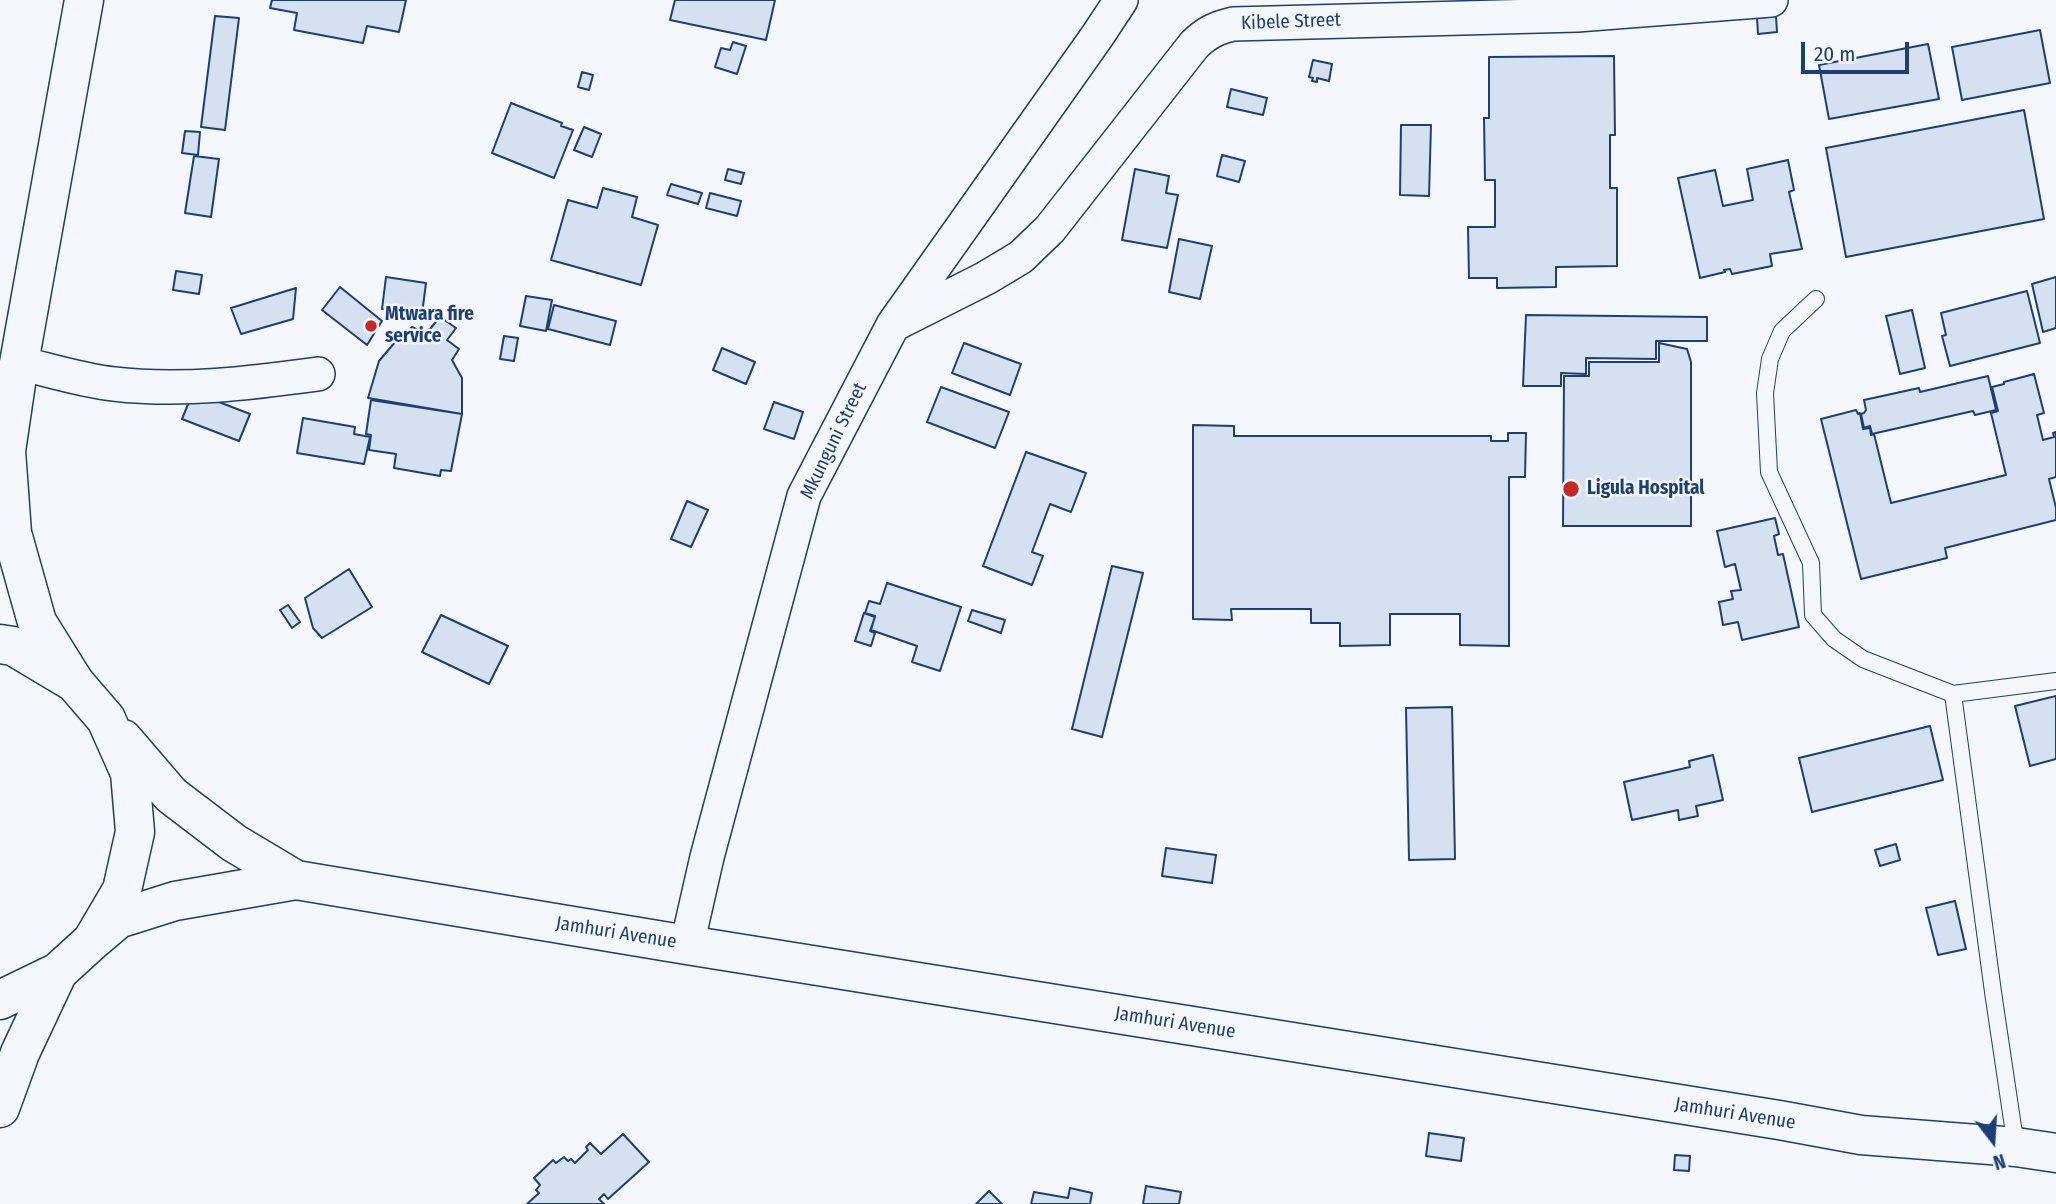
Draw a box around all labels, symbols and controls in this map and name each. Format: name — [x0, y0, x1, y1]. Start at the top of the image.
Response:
street label: Kibele Street — [1241, 9, 1341, 35]
scale bar — [1804, 28, 1912, 72]
text: 20 m — [1814, 41, 1855, 67]
place label: Mtwara fire service — [385, 304, 474, 348]
marker: Mtwara fire service — [363, 318, 379, 334]
street label: Mkunguni Street — [796, 379, 872, 503]
place label: Ligula Hospital — [1587, 478, 1704, 500]
marker: Ligula Hospital — [1561, 479, 1581, 499]
street label: Jamhuri Avenue — [554, 912, 678, 954]
street label: Jamhuri Avenue — [1113, 1002, 1237, 1044]
street label: Jamhuri Avenue — [1673, 1093, 1797, 1135]
north arrow — [1958, 1106, 2028, 1176]
text: N — [1990, 1149, 2008, 1174]

